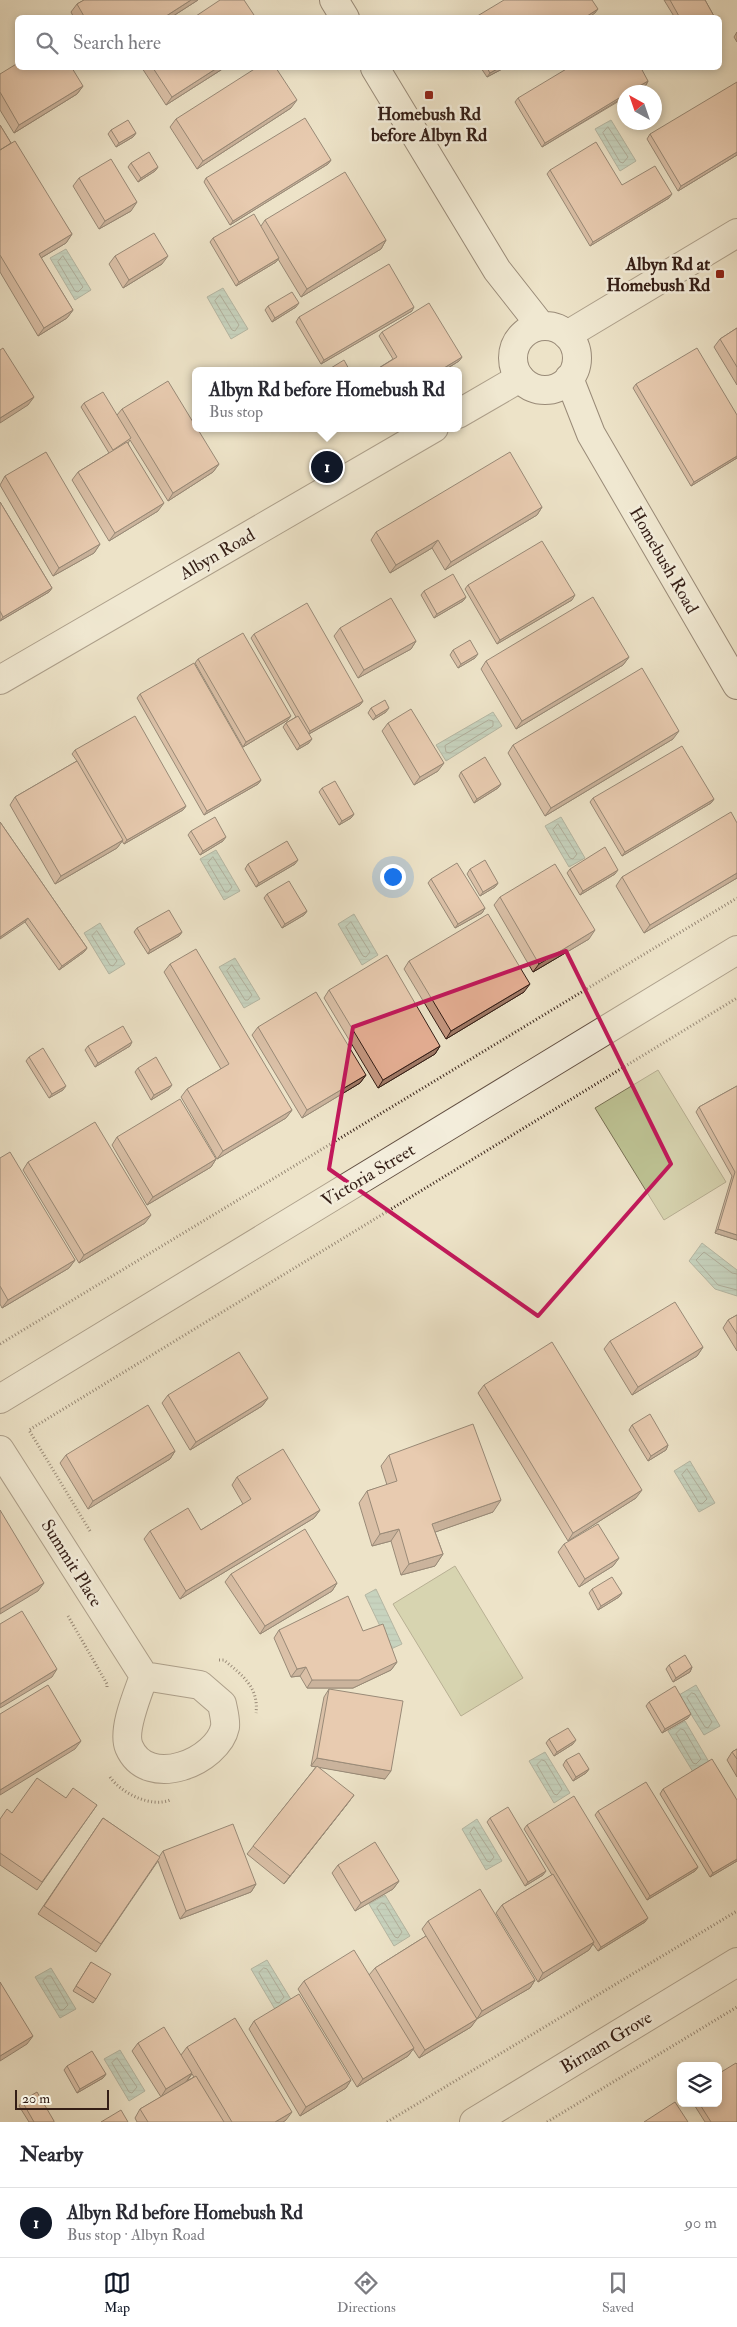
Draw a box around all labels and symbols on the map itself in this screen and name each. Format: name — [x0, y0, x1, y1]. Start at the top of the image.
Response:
north arrow — [617, 85, 662, 130]
marker: Homebush Rd before Albyn Rd — [423, 89, 435, 101]
place label: Homebush Rd before Albyn Rd — [370, 103, 487, 147]
place label: Albyn Rd at Homebush Rd — [606, 253, 710, 297]
marker: Albyn Rd at Homebush Rd — [714, 268, 726, 280]
pin: 1 — [311, 448, 343, 486]
street label: Homebush Road — [624, 503, 704, 618]
street label: Albyn Road — [175, 524, 259, 586]
your location — [380, 864, 406, 890]
street label: Victoria Street — [317, 1138, 419, 1212]
street label: Summit Place — [36, 1515, 108, 1612]
street label: Birnam Grove — [556, 2006, 657, 2079]
scale bar — [15, 2087, 109, 2110]

